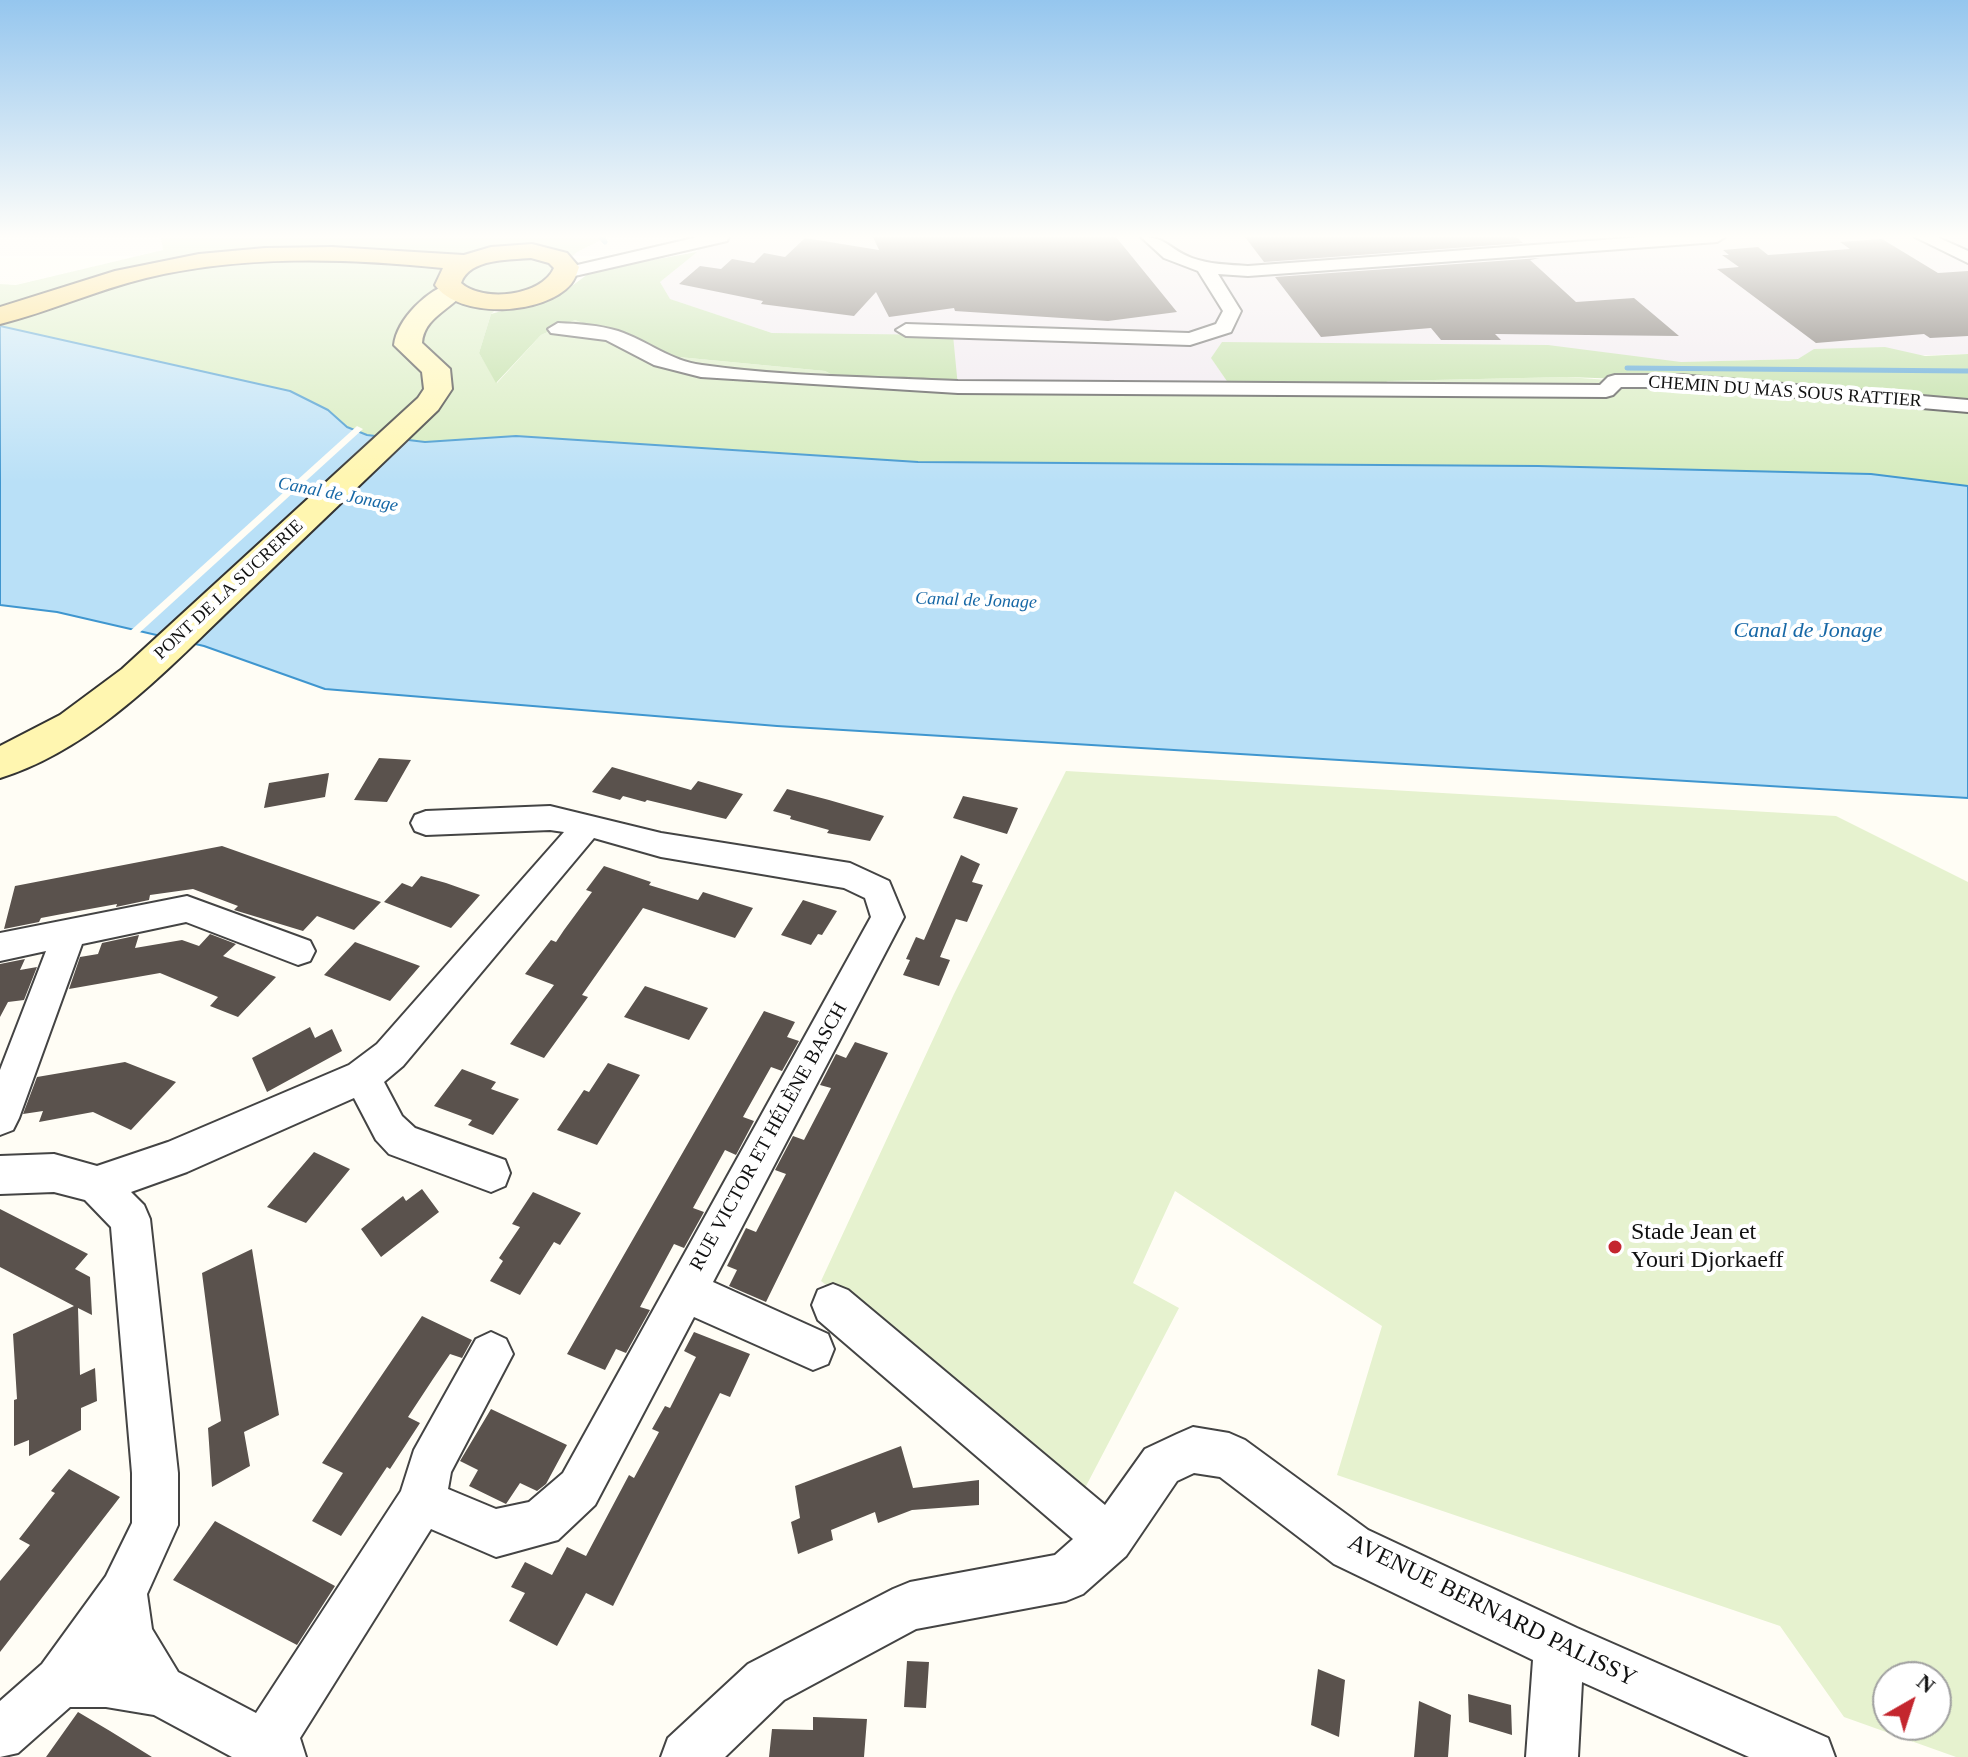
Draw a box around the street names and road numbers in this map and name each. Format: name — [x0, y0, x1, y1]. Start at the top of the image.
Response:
street label: CHEMIN DU MAS SOUS RATTIER — [1648, 372, 1922, 412]
street label: PONT DE LA SUCRERIE — [150, 515, 308, 665]
street label: RUE VICTOR ET HÉLÈNE BASCH — [685, 999, 853, 1275]
street label: AVENUE BERNARD PALISSY — [1343, 1528, 1641, 1694]

